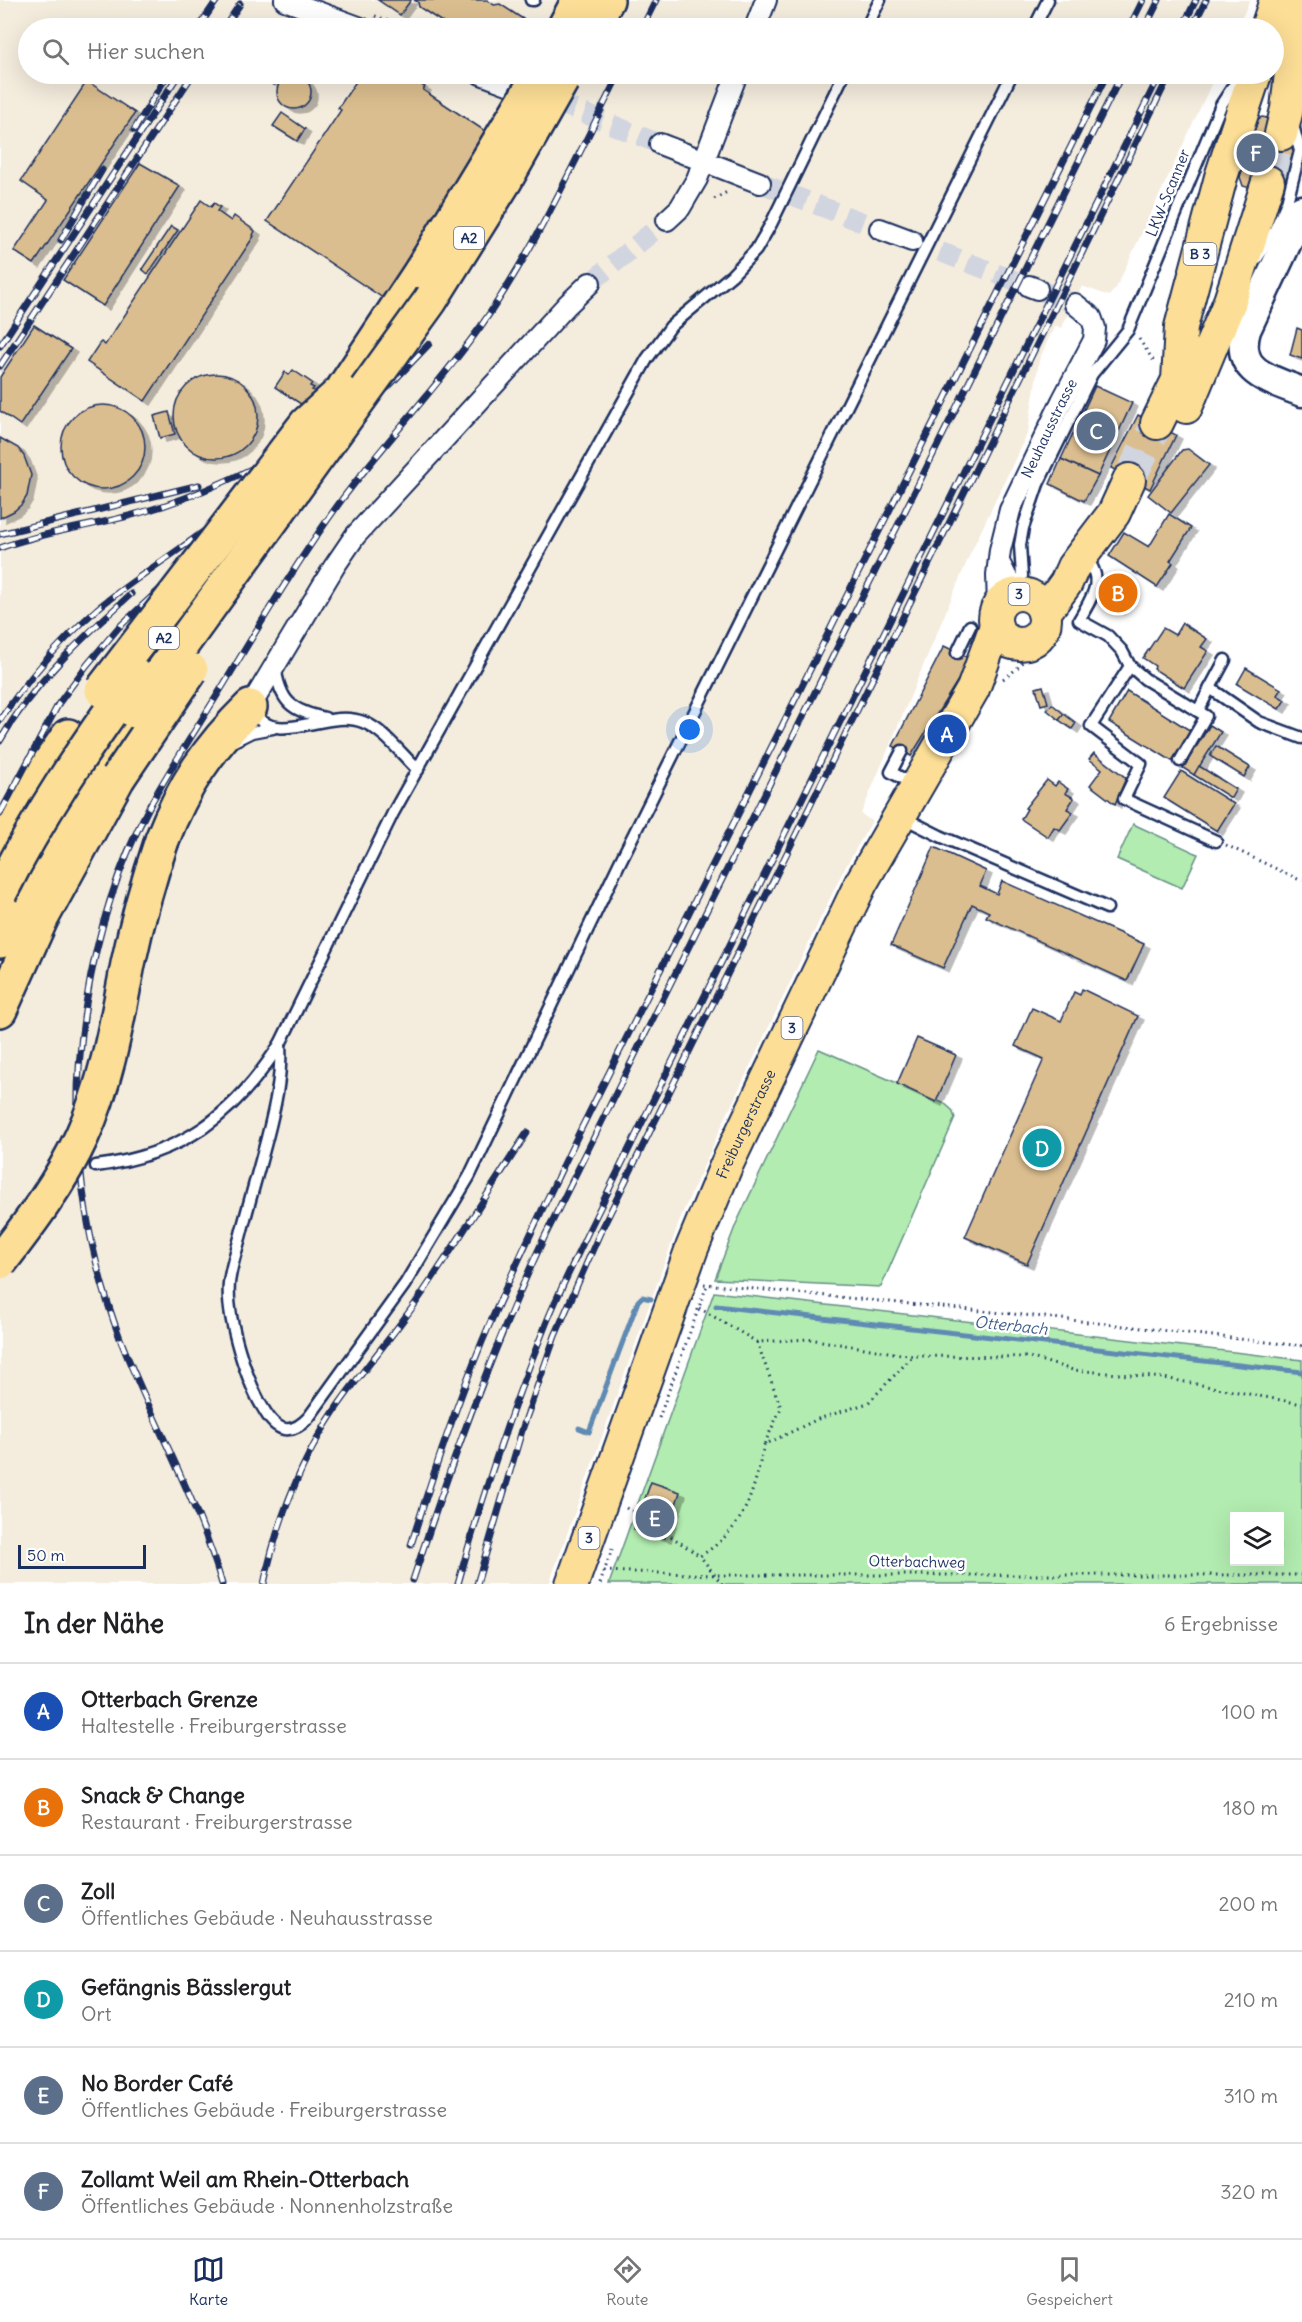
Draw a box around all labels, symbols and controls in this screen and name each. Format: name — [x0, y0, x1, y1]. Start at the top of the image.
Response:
search box — [18, 18, 1284, 84]
icon: search — [39, 35, 72, 68]
text: Hier suchen — [87, 37, 205, 65]
pin: F — [1236, 130, 1276, 176]
street label: LKW-Scanner — [1141, 146, 1194, 239]
road number: A2 — [454, 227, 484, 249]
road number: B 3 — [1184, 243, 1216, 265]
street label: Neuhausstrasse — [1017, 375, 1081, 481]
pin: C — [1076, 408, 1116, 454]
pin: B — [1098, 570, 1138, 616]
road number: 3 — [1008, 583, 1030, 605]
road number: A2 — [149, 627, 179, 649]
pin: A — [928, 712, 966, 756]
your location — [675, 715, 704, 744]
road number: 3 — [782, 1017, 802, 1039]
street label: Freiburgerstrasse — [712, 1066, 780, 1181]
pin: D — [1022, 1126, 1062, 1170]
water label: Otterbach — [973, 1311, 1049, 1339]
pin: E — [636, 1496, 674, 1540]
map controls — [1230, 1512, 1284, 1566]
button: layers — [1230, 1512, 1284, 1566]
road number: 3 — [578, 1527, 600, 1549]
scale bar — [18, 1542, 146, 1570]
text: 50 m — [27, 1545, 65, 1565]
street label: Otterbachweg — [868, 1551, 966, 1572]
text: In der Nähe — [24, 1607, 164, 1640]
text: 6 Ergebnisse — [1164, 1611, 1278, 1636]
text: Otterbach Grenze — [81, 1685, 258, 1713]
text: A — [37, 1699, 50, 1724]
text: 100 m — [1221, 1699, 1278, 1724]
text: Haltestelle · Freiburgerstrasse — [81, 1713, 347, 1738]
text: Snack & Change — [81, 1781, 245, 1809]
text: B — [37, 1795, 50, 1820]
text: 180 m — [1223, 1795, 1278, 1820]
text: Restaurant · Freiburgerstrasse — [81, 1809, 353, 1834]
text: Zoll — [81, 1877, 115, 1905]
text: C — [37, 1891, 50, 1916]
text: 200 m — [1218, 1891, 1278, 1916]
text: Öffentliches Gebäude · Neuhausstrasse — [81, 1905, 433, 1930]
text: Gefängnis Bässlergut — [81, 1973, 291, 2001]
text: D — [36, 1987, 51, 2012]
text: 210 m — [1224, 1987, 1278, 2012]
text: Ort — [81, 2001, 111, 2026]
text: No Border Café — [81, 2069, 233, 2097]
text: E — [38, 2083, 49, 2108]
text: 310 m — [1223, 2083, 1278, 2108]
text: Öffentliches Gebäude · Freiburgerstrasse — [81, 2097, 447, 2122]
text: Zollamt Weil am Rhein-Otterbach — [81, 2165, 409, 2193]
text: F — [38, 2179, 49, 2204]
text: 320 m — [1220, 2179, 1278, 2204]
text: Öffentliches Gebäude · Nonnenholzstraße — [81, 2193, 453, 2218]
tab: Karte — [189, 2253, 228, 2309]
tab: Route — [606, 2253, 648, 2309]
tab: Gespeichert — [1026, 2253, 1113, 2309]

